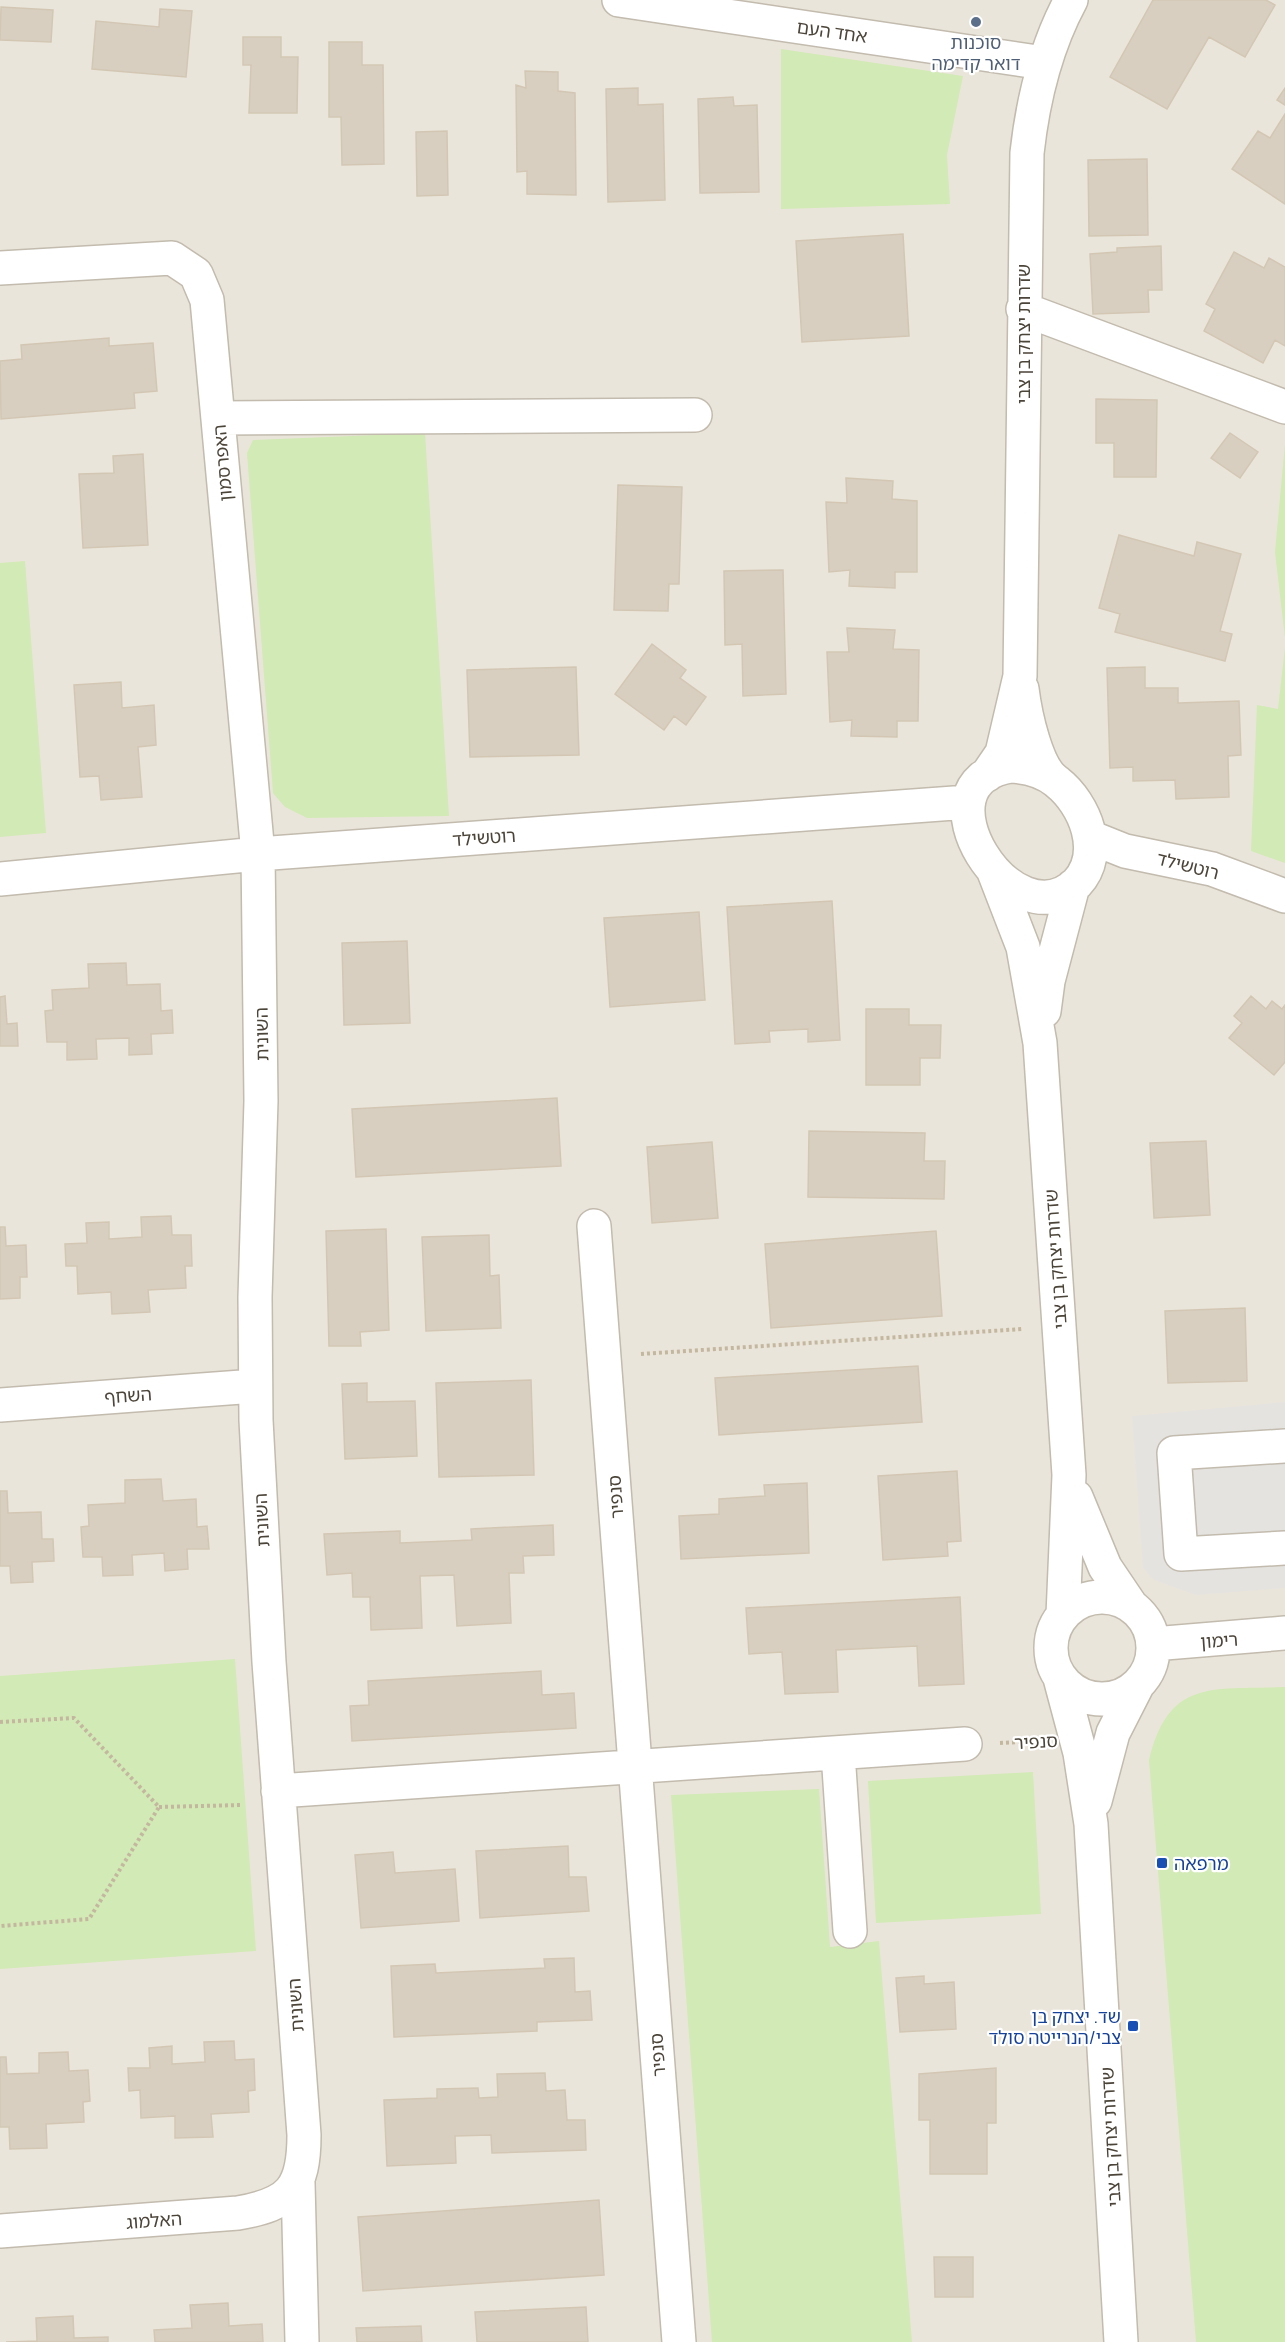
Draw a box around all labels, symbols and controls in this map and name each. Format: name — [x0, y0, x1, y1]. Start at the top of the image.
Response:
street label: אחד העם — [795, 14, 869, 48]
marker: סוכנות דואר קדימה — [969, 15, 983, 29]
place label: סוכנות דואר קדימה — [932, 30, 1021, 75]
street label: שדרות יצחק בן צבי — [1011, 264, 1035, 404]
street label: האפרסמון — [207, 424, 237, 502]
street label: רוטשילד — [451, 823, 517, 851]
street label: רוטשילד — [1154, 846, 1222, 884]
street label: השונית — [249, 1007, 273, 1061]
street label: שדרות יצחק בן צבי — [1038, 1188, 1072, 1330]
street label: השחף — [103, 1381, 153, 1409]
street label: סנפיר — [602, 1474, 628, 1520]
street label: השונית — [248, 1493, 274, 1547]
street label: רימון — [1199, 1627, 1239, 1653]
street label: סנפיר — [1014, 1728, 1058, 1754]
place label: מרפאה — [1174, 1851, 1229, 1875]
marker: מרפאה — [1155, 1856, 1169, 1870]
street label: השונית — [281, 1977, 309, 2033]
place label: שד. יצחק בן צבי/הנרייטה סולד — [988, 2004, 1121, 2049]
marker: שד. יצחק בן צבי/הנרייטה סולד — [1126, 2019, 1140, 2033]
street label: סנפיר — [644, 2032, 670, 2078]
street label: שדרות יצחק בן צבי — [1094, 2066, 1126, 2208]
street label: האלמוג — [125, 2206, 183, 2234]

